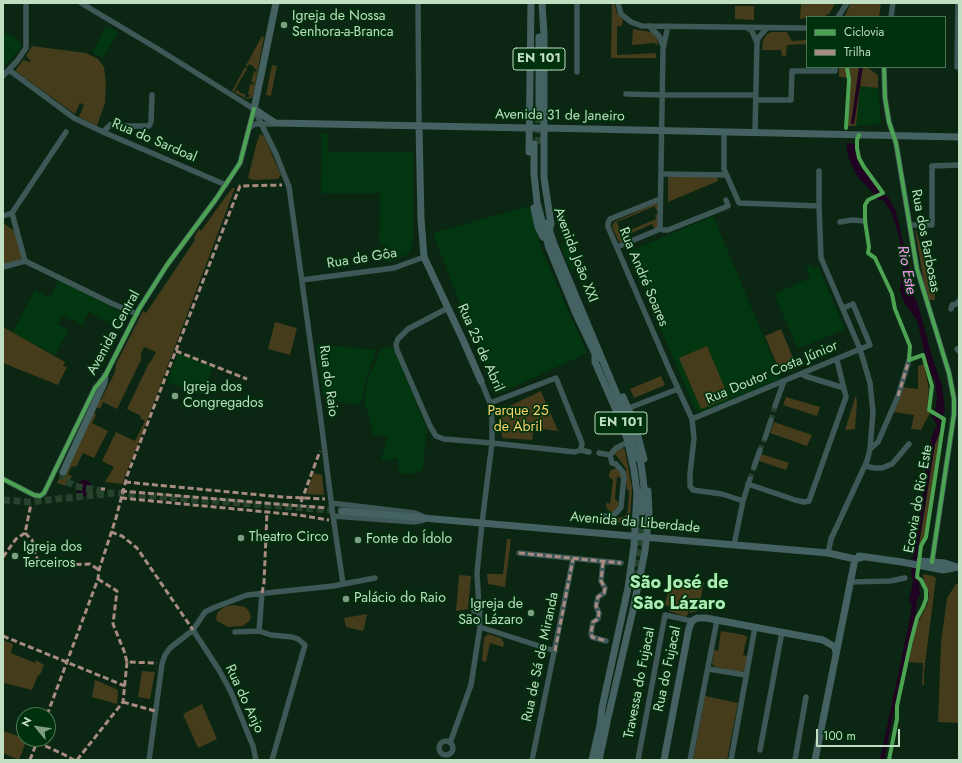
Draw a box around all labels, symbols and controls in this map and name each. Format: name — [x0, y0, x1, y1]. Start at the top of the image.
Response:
place label: Igreja de Nossa Senhora-a-Branca — [292, 9, 393, 42]
legend — [806, 16, 946, 68]
marker: Igreja de Nossa Senhora-a-Branca — [279, 20, 289, 30]
text: Ciclovia — [844, 23, 884, 41]
text: Trilha — [844, 43, 871, 61]
road number: EN 101 — [513, 48, 565, 70]
street label: Avenida 31 de Janeiro — [495, 106, 625, 126]
street label: Rua do Sardoal — [109, 116, 199, 166]
street label: Rua dos Barbosas — [907, 188, 943, 294]
street label: Avenida João XXI — [549, 205, 601, 305]
street label: Rua André Soares — [615, 225, 671, 329]
water label: Rio Este — [892, 244, 920, 296]
street label: Rua de Gôa — [326, 245, 398, 273]
street label: Avenida Central — [84, 288, 144, 378]
street label: Rua 25 de Abril — [453, 301, 507, 395]
street label: Rua Doutor Costa Júnior — [703, 338, 841, 408]
street label: Rua do Raio — [315, 344, 341, 418]
place label: Igreja dos Congregados — [183, 380, 263, 412]
marker: Igreja dos Congregados — [170, 391, 180, 401]
park label: Parque 25 de Abril — [487, 404, 549, 436]
road number: EN 101 — [595, 412, 647, 434]
street label: Ecovia do Rio Este — [901, 444, 937, 554]
street label: Avenida da Liberdade — [569, 509, 701, 537]
place label: Theatro Circo — [249, 530, 329, 546]
place label: Fonte do Ídolo — [366, 532, 452, 548]
marker: Theatro Circo — [236, 533, 246, 543]
marker: Fonte do Ídolo — [353, 535, 363, 545]
place label: Igreja dos Terceiros — [23, 540, 82, 572]
marker: Igreja dos Terceiros — [10, 551, 20, 561]
district label: São José de São Lázaro — [630, 573, 728, 616]
place label: Palácio do Raio — [354, 591, 446, 607]
street label: Rua de Sá de Miranda — [519, 591, 563, 723]
marker: Palácio do Raio — [341, 594, 351, 604]
place label: Igreja de São Lázaro — [458, 597, 523, 630]
marker: Igreja de São Lázaro — [526, 608, 536, 618]
street label: Rua do Fujacal — [651, 625, 685, 713]
street label: Travessa do Fujacal — [621, 626, 659, 740]
street label: Rua do Anjo — [221, 662, 267, 736]
north arrow — [16, 707, 56, 747]
text: N — [17, 714, 35, 729]
scale bar — [818, 721, 902, 747]
text: 100 m — [823, 727, 856, 745]

